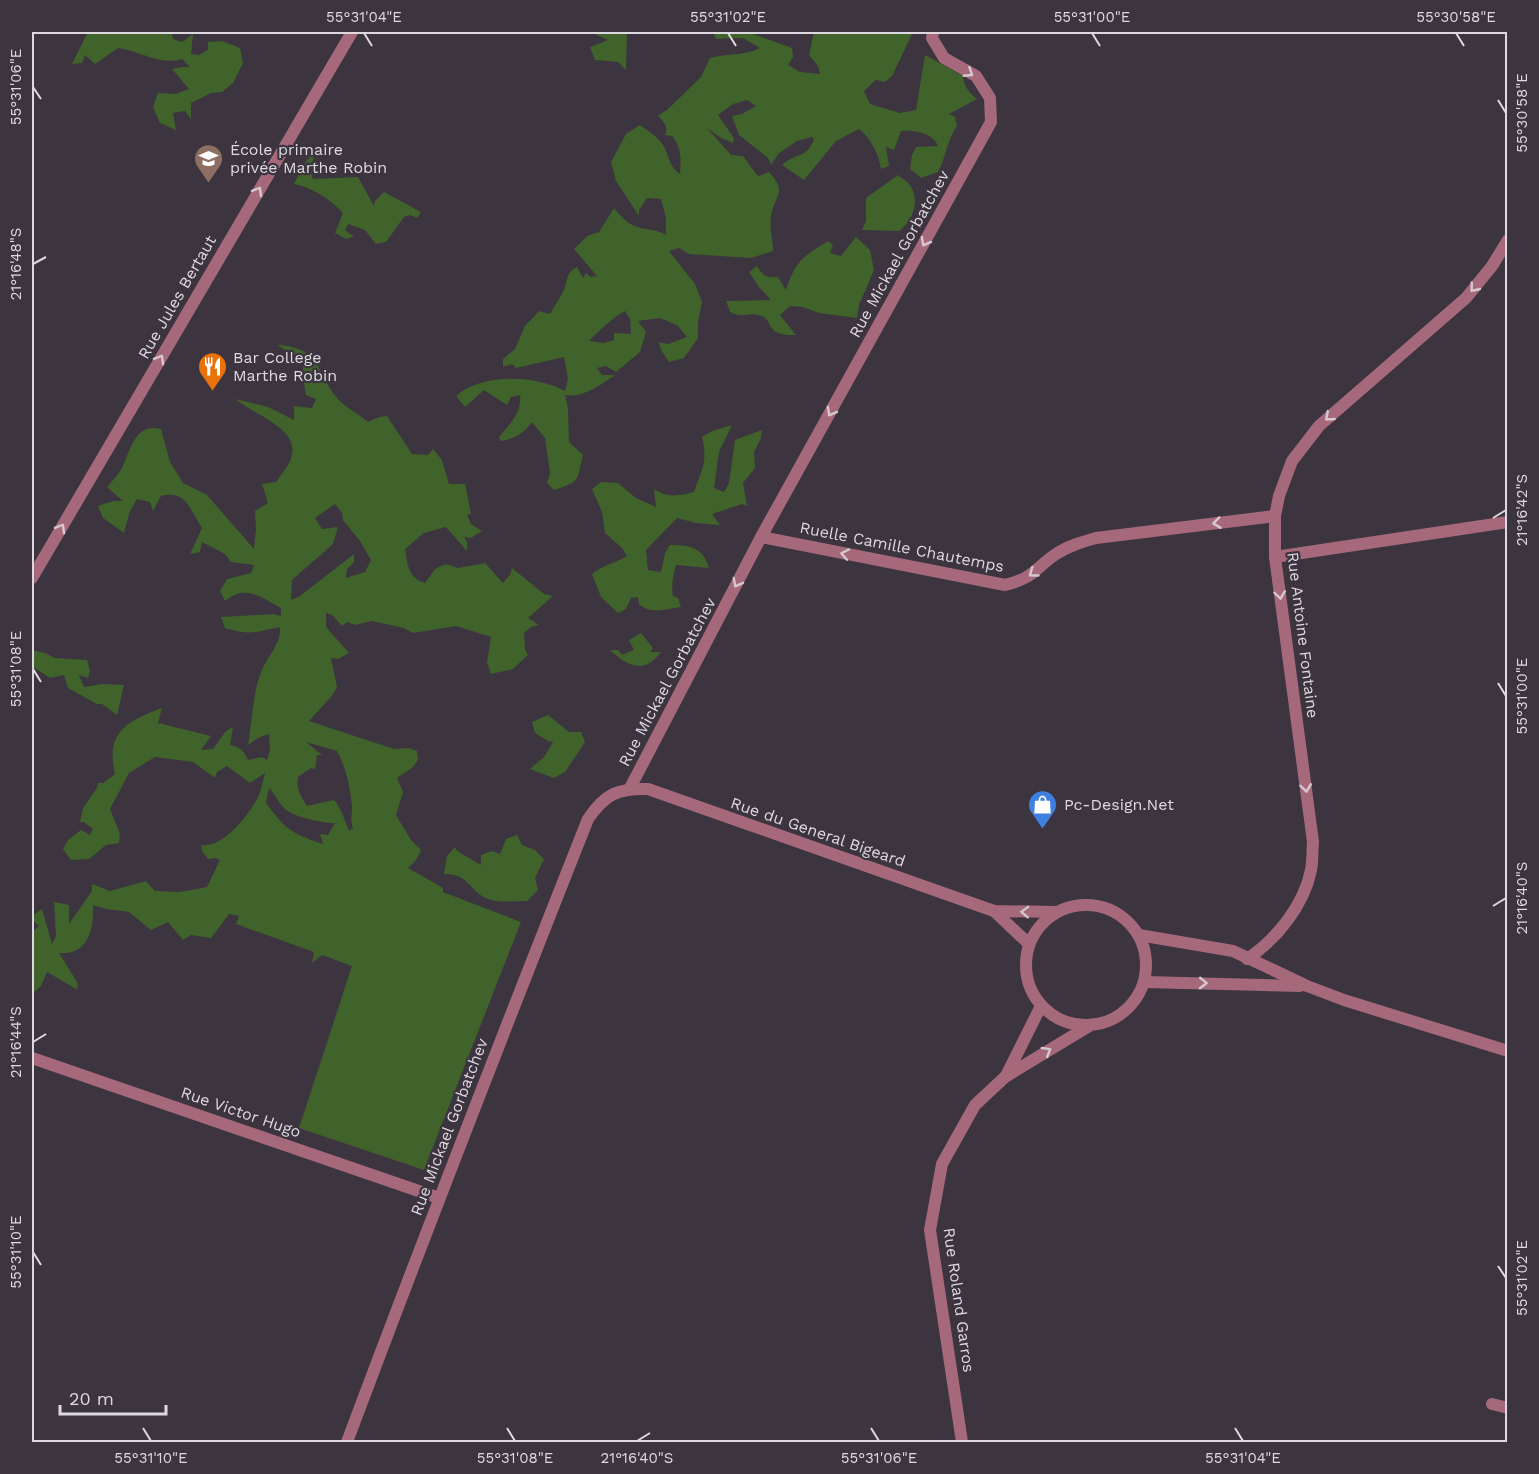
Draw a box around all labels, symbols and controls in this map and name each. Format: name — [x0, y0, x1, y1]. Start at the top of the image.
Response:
text: 55°31'04"E — [326, 8, 402, 26]
text: 55°31'02"E — [690, 8, 766, 26]
text: 55°31'00"E — [1054, 8, 1130, 26]
text: 55°30'58"E — [1416, 8, 1496, 26]
text: 55°31'06"E — [7, 49, 25, 125]
one-way arrow — [962, 65, 973, 76]
text: 55°30'58"E — [1513, 73, 1531, 153]
place label: École primaire privée Marthe Robin — [230, 140, 387, 177]
school or university icon: École primaire privée Marthe Robin — [193, 142, 225, 184]
street label: Rue Mickael Gorbatchev — [845, 166, 953, 341]
one-way arrow — [251, 187, 263, 197]
text: 21°16'48"S — [7, 228, 25, 300]
street label: Rue Jules Bertaut — [134, 232, 220, 362]
one-way arrow — [921, 235, 932, 246]
one-way arrow — [1471, 281, 1482, 292]
place label: Bar College Marthe Robin — [233, 348, 337, 385]
restaurant icon: Bar College Marthe Robin — [196, 350, 228, 392]
one-way arrow — [152, 355, 164, 366]
one-way arrow — [827, 406, 838, 416]
one-way arrow — [1325, 410, 1336, 421]
text: 21°16'42"S — [1513, 474, 1531, 546]
one-way arrow — [1213, 516, 1222, 528]
street label: Ruelle Camille Chautemps — [798, 518, 1006, 576]
one-way arrow — [54, 524, 65, 534]
one-way arrow — [840, 548, 850, 561]
street label: Rue Antoine Fontaine — [1283, 551, 1323, 719]
one-way arrow — [1029, 566, 1040, 577]
one-way arrow — [733, 577, 744, 588]
one-way arrow — [1273, 590, 1285, 599]
street label: Rue Mickael Gorbatchev — [614, 594, 720, 770]
text: 55°31'08"E — [7, 631, 25, 707]
text: 55°31'00"E — [1513, 658, 1531, 734]
one-way arrow — [1299, 783, 1311, 793]
shop icon: Pc-Design.Net — [1027, 788, 1059, 830]
street label: Rue du General Bigeard — [728, 793, 908, 871]
place label: Pc-Design.Net — [1064, 795, 1174, 814]
text: 21°16'40"S — [1513, 862, 1531, 934]
one-way arrow — [1021, 905, 1030, 918]
one-way arrow — [1198, 977, 1207, 990]
text: 21°16'44"S — [7, 1006, 25, 1078]
street label: Rue Mickael Gorbatchev — [406, 1035, 492, 1218]
one-way arrow — [1041, 1047, 1051, 1059]
street label: Rue Victor Hugo — [179, 1083, 303, 1141]
text: 55°31'10"E — [7, 1215, 25, 1289]
street label: Rue Roland Garros — [939, 1226, 979, 1374]
text: 55°31'02"E — [1513, 1240, 1531, 1316]
scale bar — [60, 1378, 166, 1416]
text: 20 m — [69, 1388, 114, 1409]
text: 55°31'10"E — [114, 1449, 188, 1467]
text: 55°31'08"E — [477, 1449, 553, 1467]
text: 21°16'40"S — [601, 1449, 673, 1467]
text: 55°31'06"E — [841, 1449, 917, 1467]
text: 55°31'04"E — [1205, 1449, 1281, 1467]

